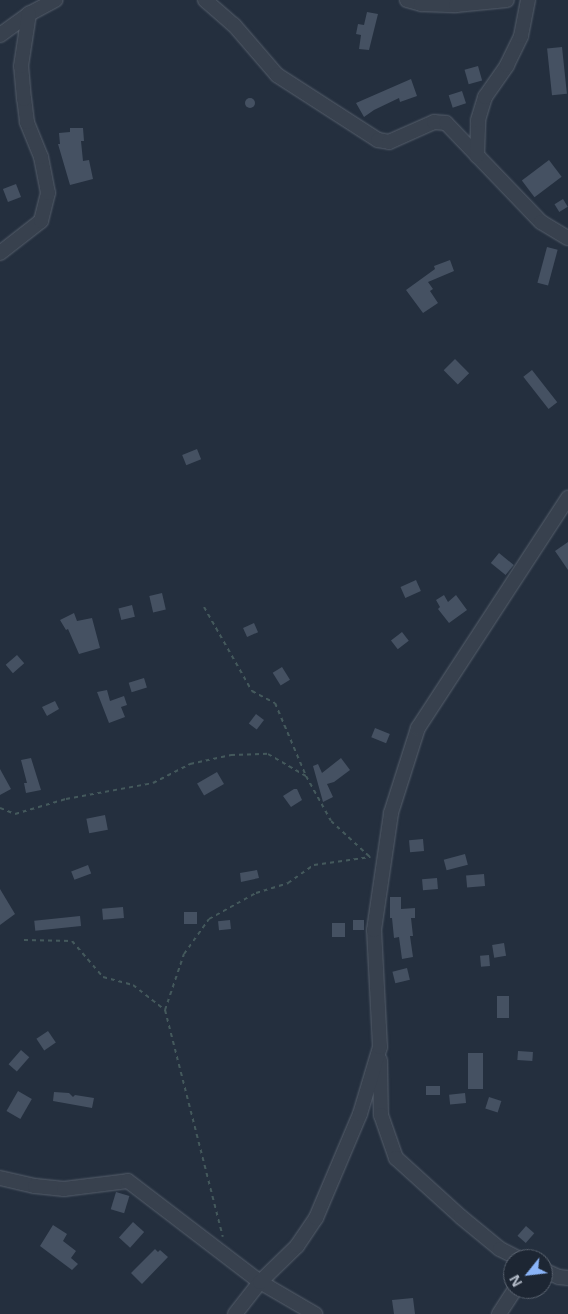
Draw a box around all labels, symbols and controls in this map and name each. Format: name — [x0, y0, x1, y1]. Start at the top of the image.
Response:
north arrow — [503, 1249, 553, 1299]
text: N — [504, 1271, 526, 1291]

